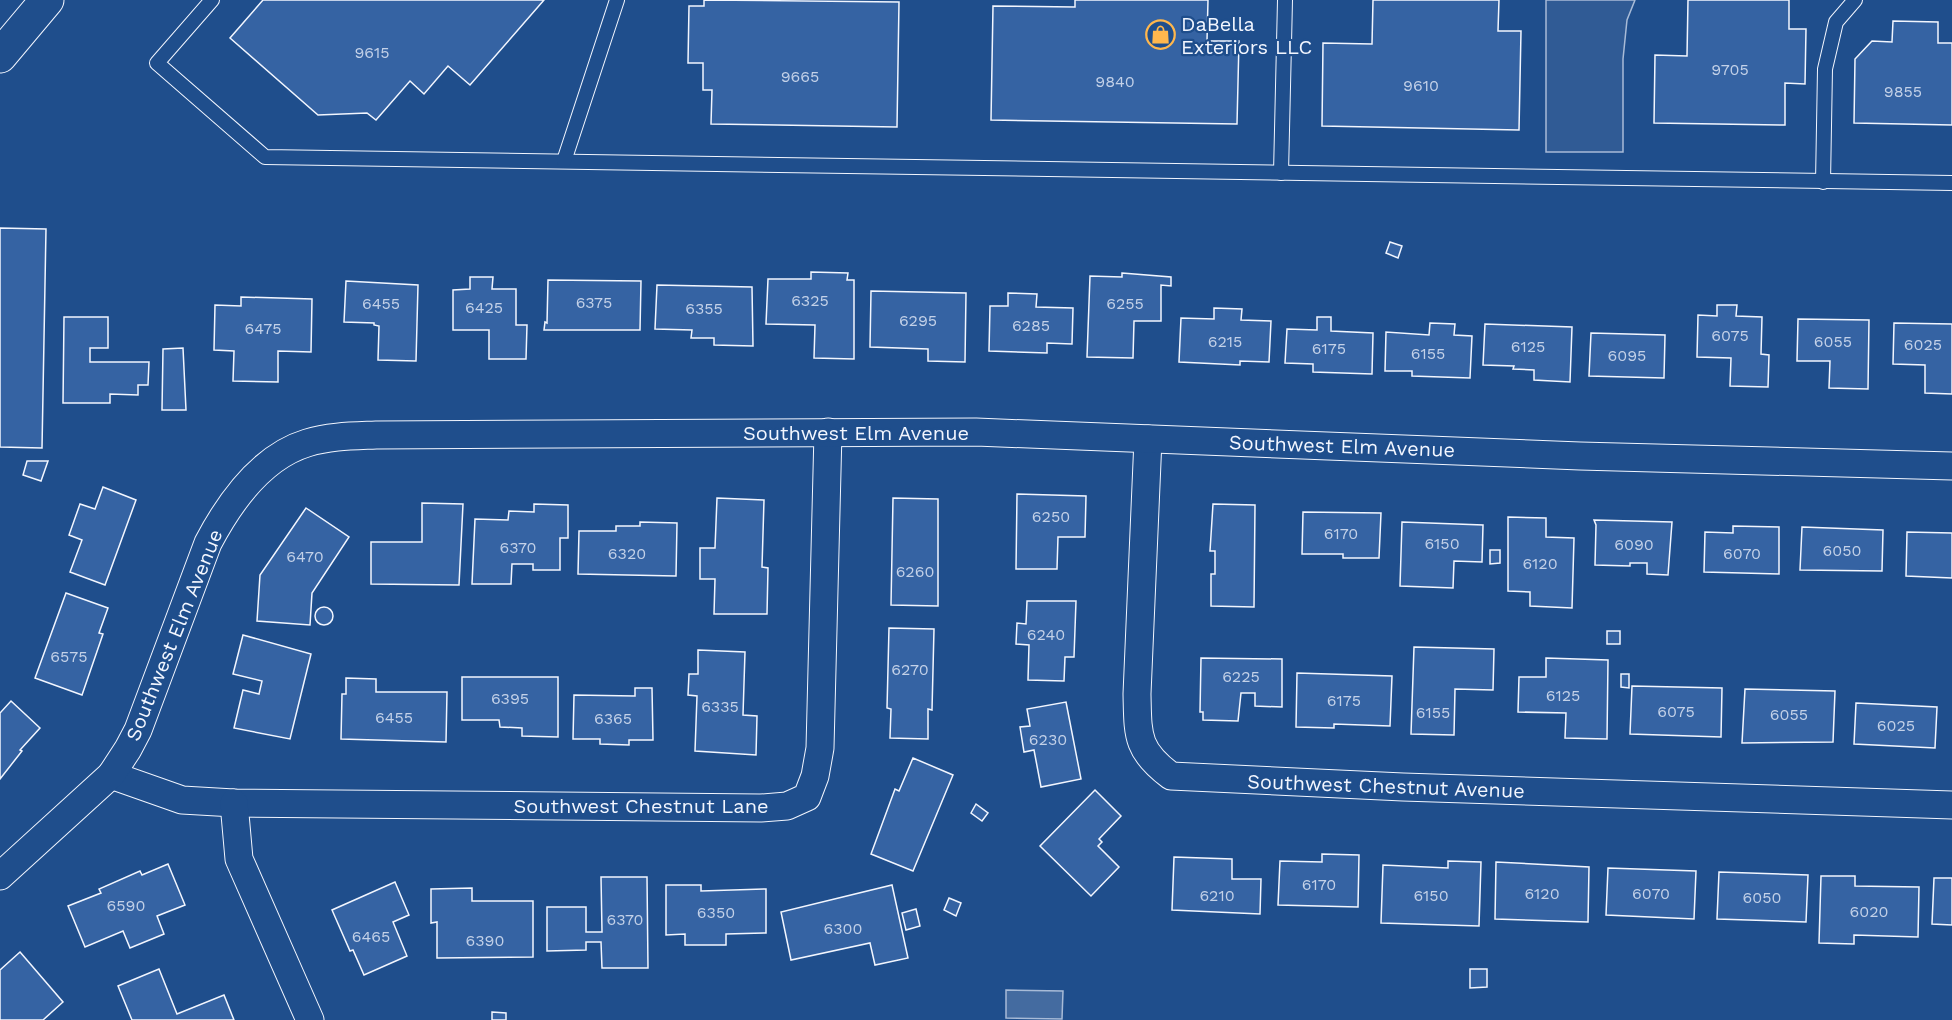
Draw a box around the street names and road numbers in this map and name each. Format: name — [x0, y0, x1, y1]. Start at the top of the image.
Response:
street label: Southwest Elm Avenue — [743, 421, 969, 445]
street label: Southwest Elm Avenue — [1229, 430, 1455, 462]
street label: Southwest Elm Avenue — [121, 526, 227, 744]
street label: Southwest Chestnut Avenue — [1247, 769, 1525, 803]
street label: Southwest Chestnut Lane — [513, 794, 769, 818]

